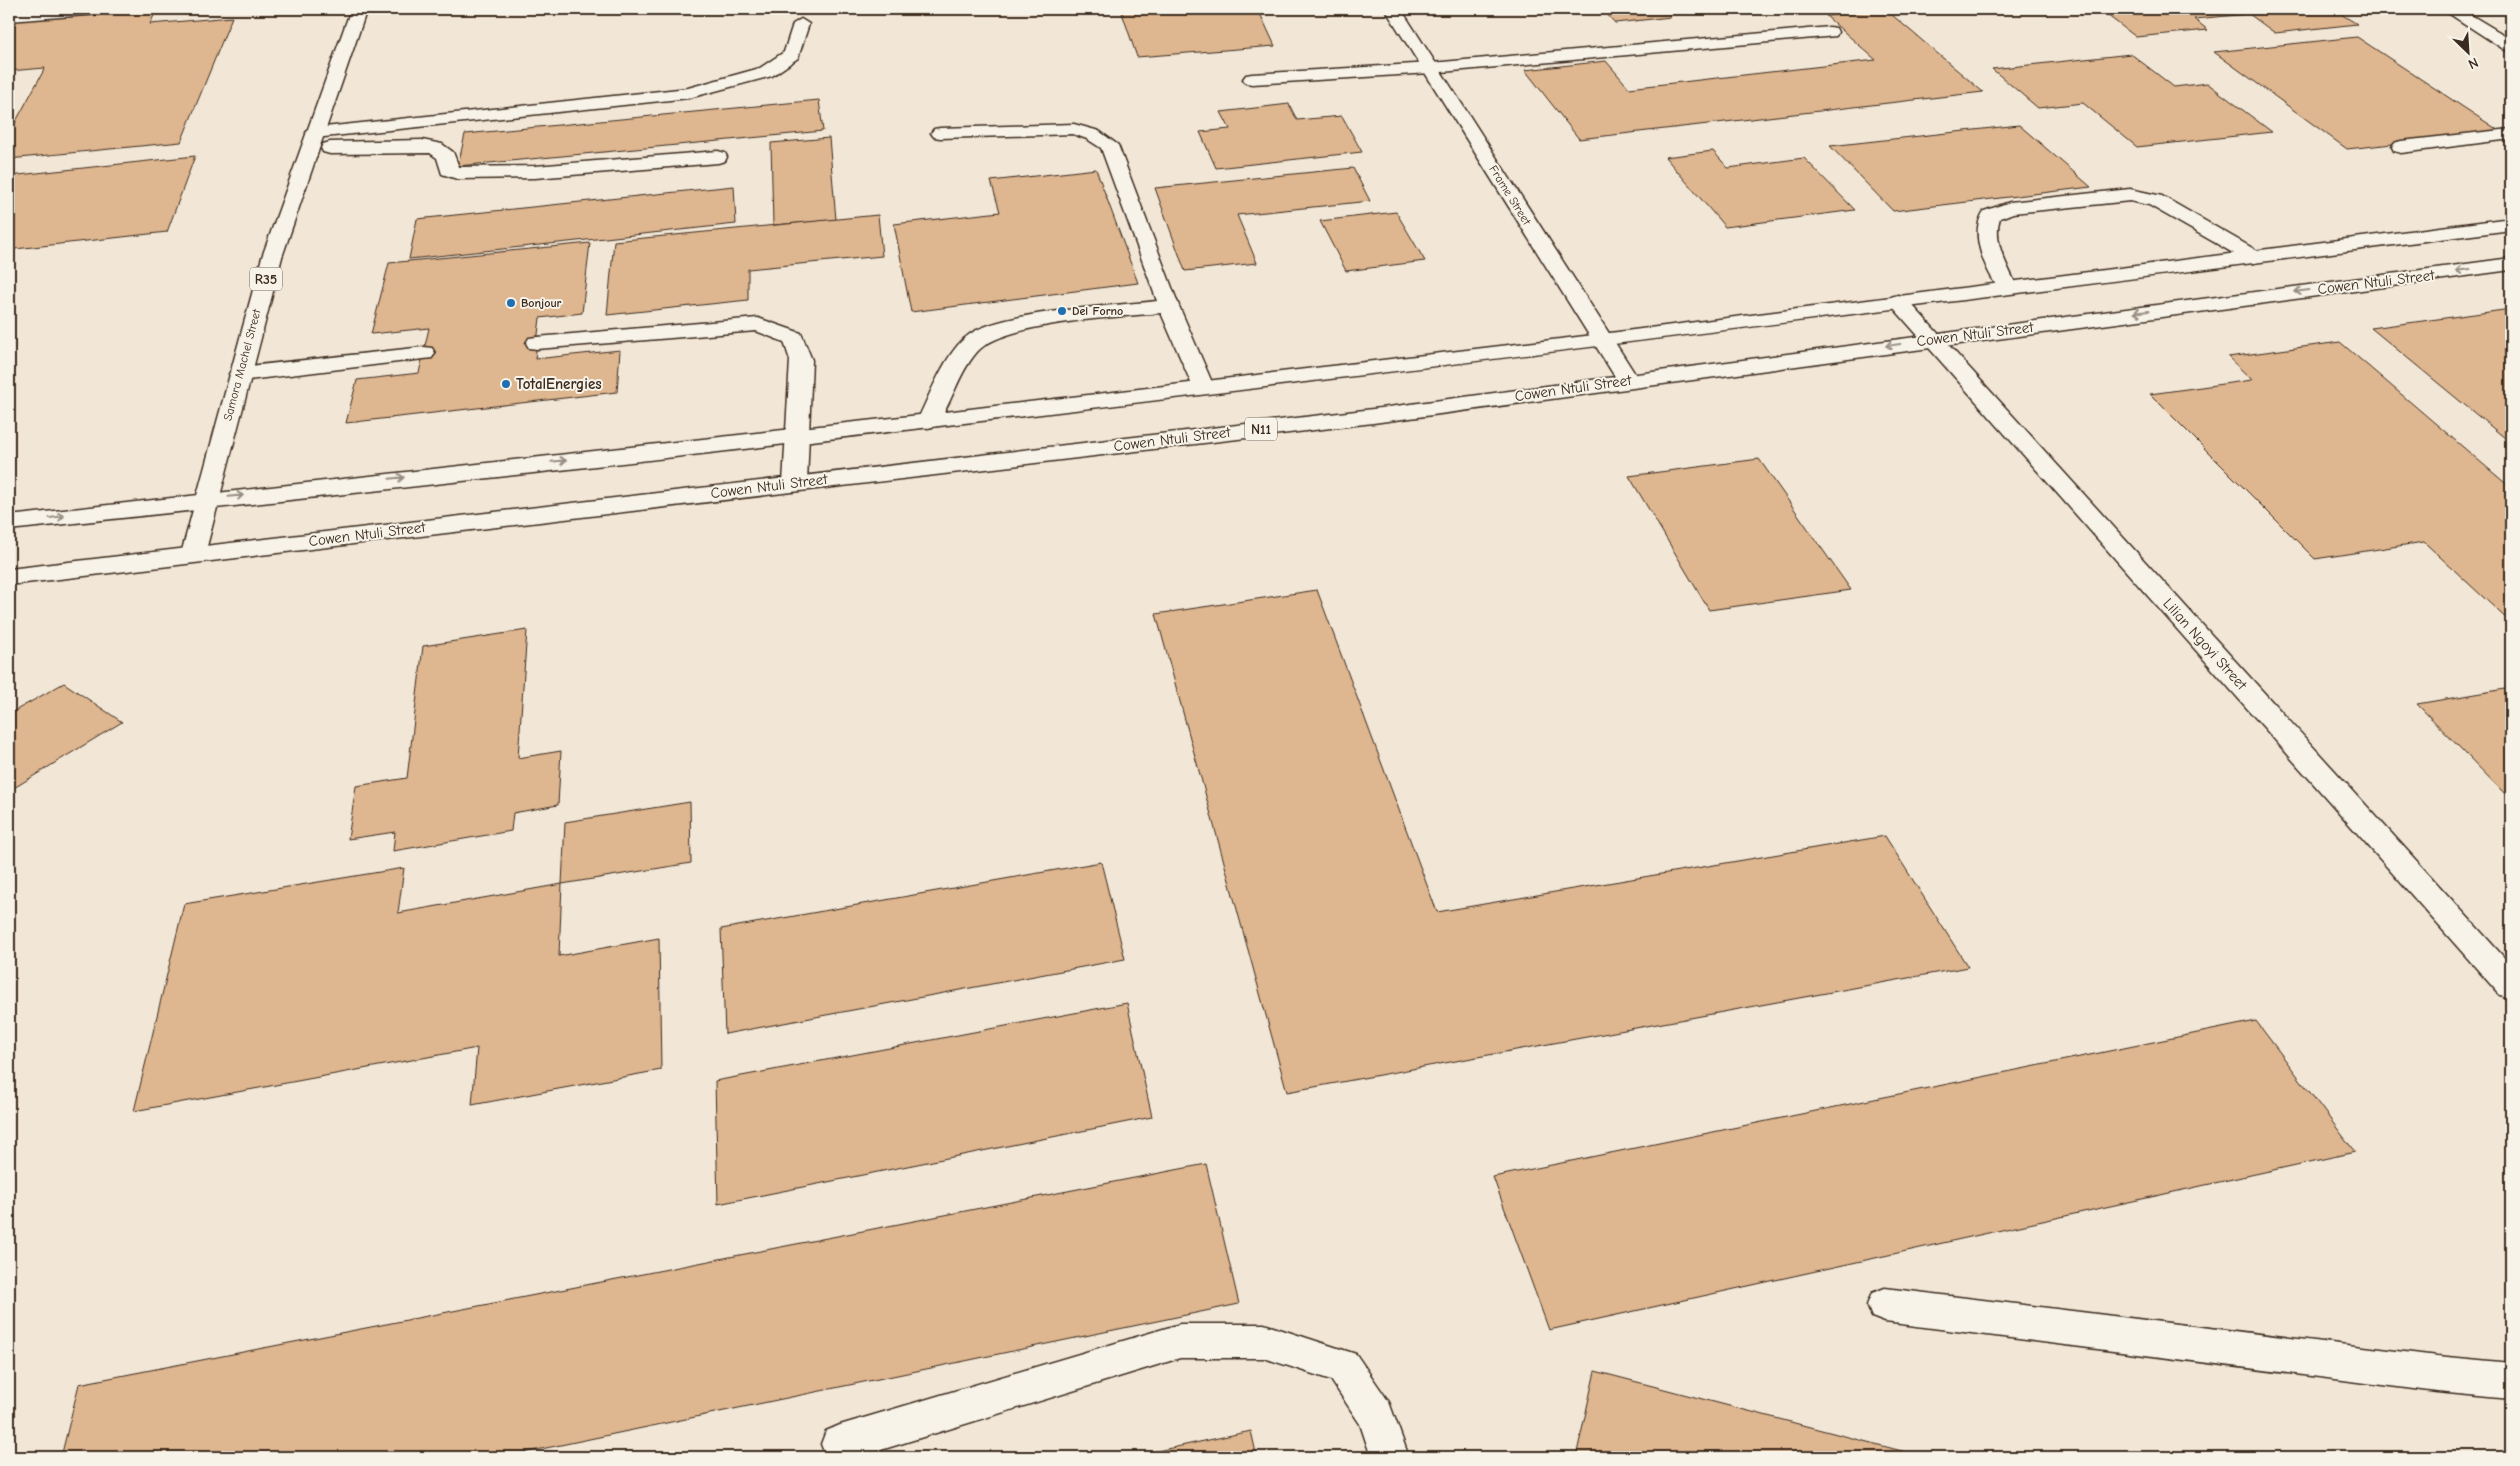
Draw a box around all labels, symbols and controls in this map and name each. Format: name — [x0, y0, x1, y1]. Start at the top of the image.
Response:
north arrow — [2442, 28, 2492, 78]
text: N — [2466, 54, 2481, 73]
street label: Frame Street — [1486, 163, 1534, 228]
one-way arrow — [2455, 265, 2471, 275]
street label: Cowen Ntuli Street — [2317, 266, 2436, 298]
road number: R35 — [250, 268, 282, 290]
one-way arrow — [2294, 287, 2310, 297]
place label: Bonjour — [521, 296, 562, 310]
marker: Bonjour — [505, 297, 517, 309]
place label: Del Forno — [1072, 304, 1123, 318]
marker: Del Forno — [1056, 305, 1068, 317]
street label: Samora Machel Street — [220, 307, 264, 422]
one-way arrow — [2133, 308, 2149, 318]
street label: Cowen Ntuli Street — [1916, 318, 2035, 350]
one-way arrow — [1885, 340, 1901, 350]
street label: Cowen Ntuli Street — [1513, 371, 1633, 405]
place label: TotalEnergies — [516, 375, 602, 393]
marker: TotalEnergies — [500, 378, 512, 390]
road number: N11 — [1245, 418, 1277, 440]
street label: Cowen Ntuli Street — [1113, 423, 1232, 455]
one-way arrow — [551, 456, 567, 466]
street label: Cowen Ntuli Street — [710, 470, 829, 502]
one-way arrow — [389, 474, 405, 483]
one-way arrow — [228, 491, 244, 501]
one-way arrow — [49, 512, 65, 522]
street label: Cowen Ntuli Street — [308, 518, 427, 550]
street label: Lilian Ngoyi Street — [2159, 594, 2251, 694]

